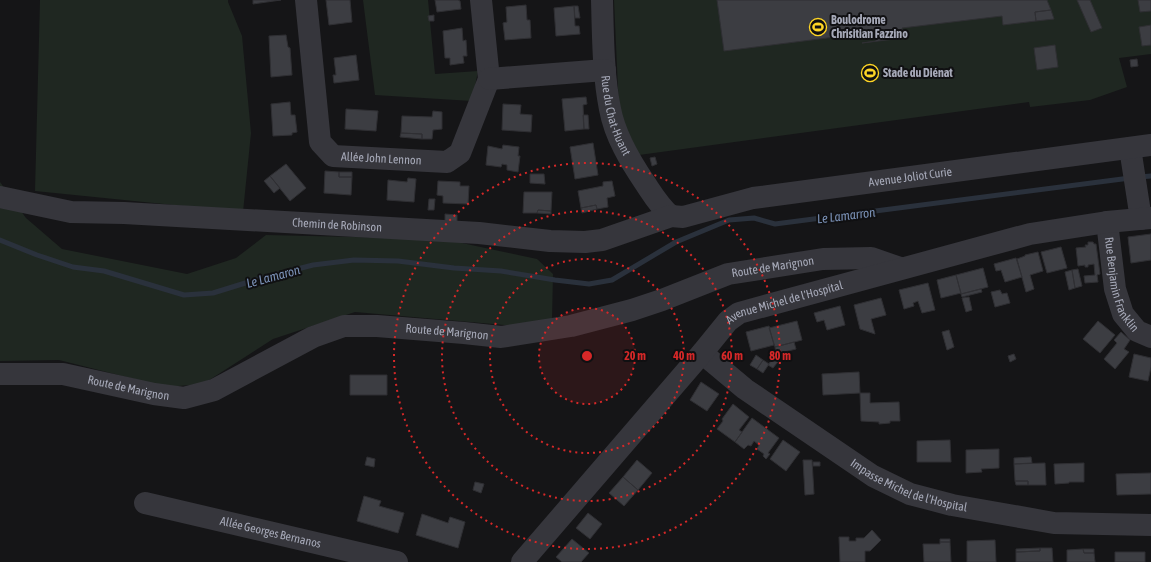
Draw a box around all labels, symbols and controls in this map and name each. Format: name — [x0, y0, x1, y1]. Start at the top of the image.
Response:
place label: Boulodrome Chrisitian Fazzino — [831, 13, 908, 41]
sports icon: Boulodrome Chrisitian Fazzino — [808, 17, 828, 37]
sports icon: Stade du Diénat — [860, 63, 880, 83]
place label: Stade du Diénat — [883, 66, 953, 80]
street label: Rue du Chat-Huant — [598, 75, 634, 159]
street label: Allée John Lennon — [340, 149, 422, 168]
street label: Avenue Joliot Curie — [868, 165, 953, 190]
water label: Le Lamarron — [816, 204, 877, 227]
street label: Chemin de Robinson — [292, 215, 382, 235]
street label: Rue Benjamin Franklin — [1102, 236, 1142, 335]
street label: Route de Marignon — [731, 254, 815, 280]
water label: Le Lamaron — [245, 262, 302, 291]
street label: Avenue Michel de l'Hospital — [723, 278, 845, 327]
street label: Route de Marignon — [405, 321, 489, 343]
centre of rings — [580, 349, 594, 363]
text: 20 m — [624, 349, 646, 363]
text: 40 m — [672, 349, 695, 363]
text: 60 m — [721, 349, 743, 363]
text: 80 m — [769, 349, 791, 363]
street label: Route de Marignon — [86, 373, 170, 403]
street label: Impasse Michel de l'Hospital — [848, 456, 969, 515]
street label: Allée Georges Bernanos — [219, 514, 323, 551]

